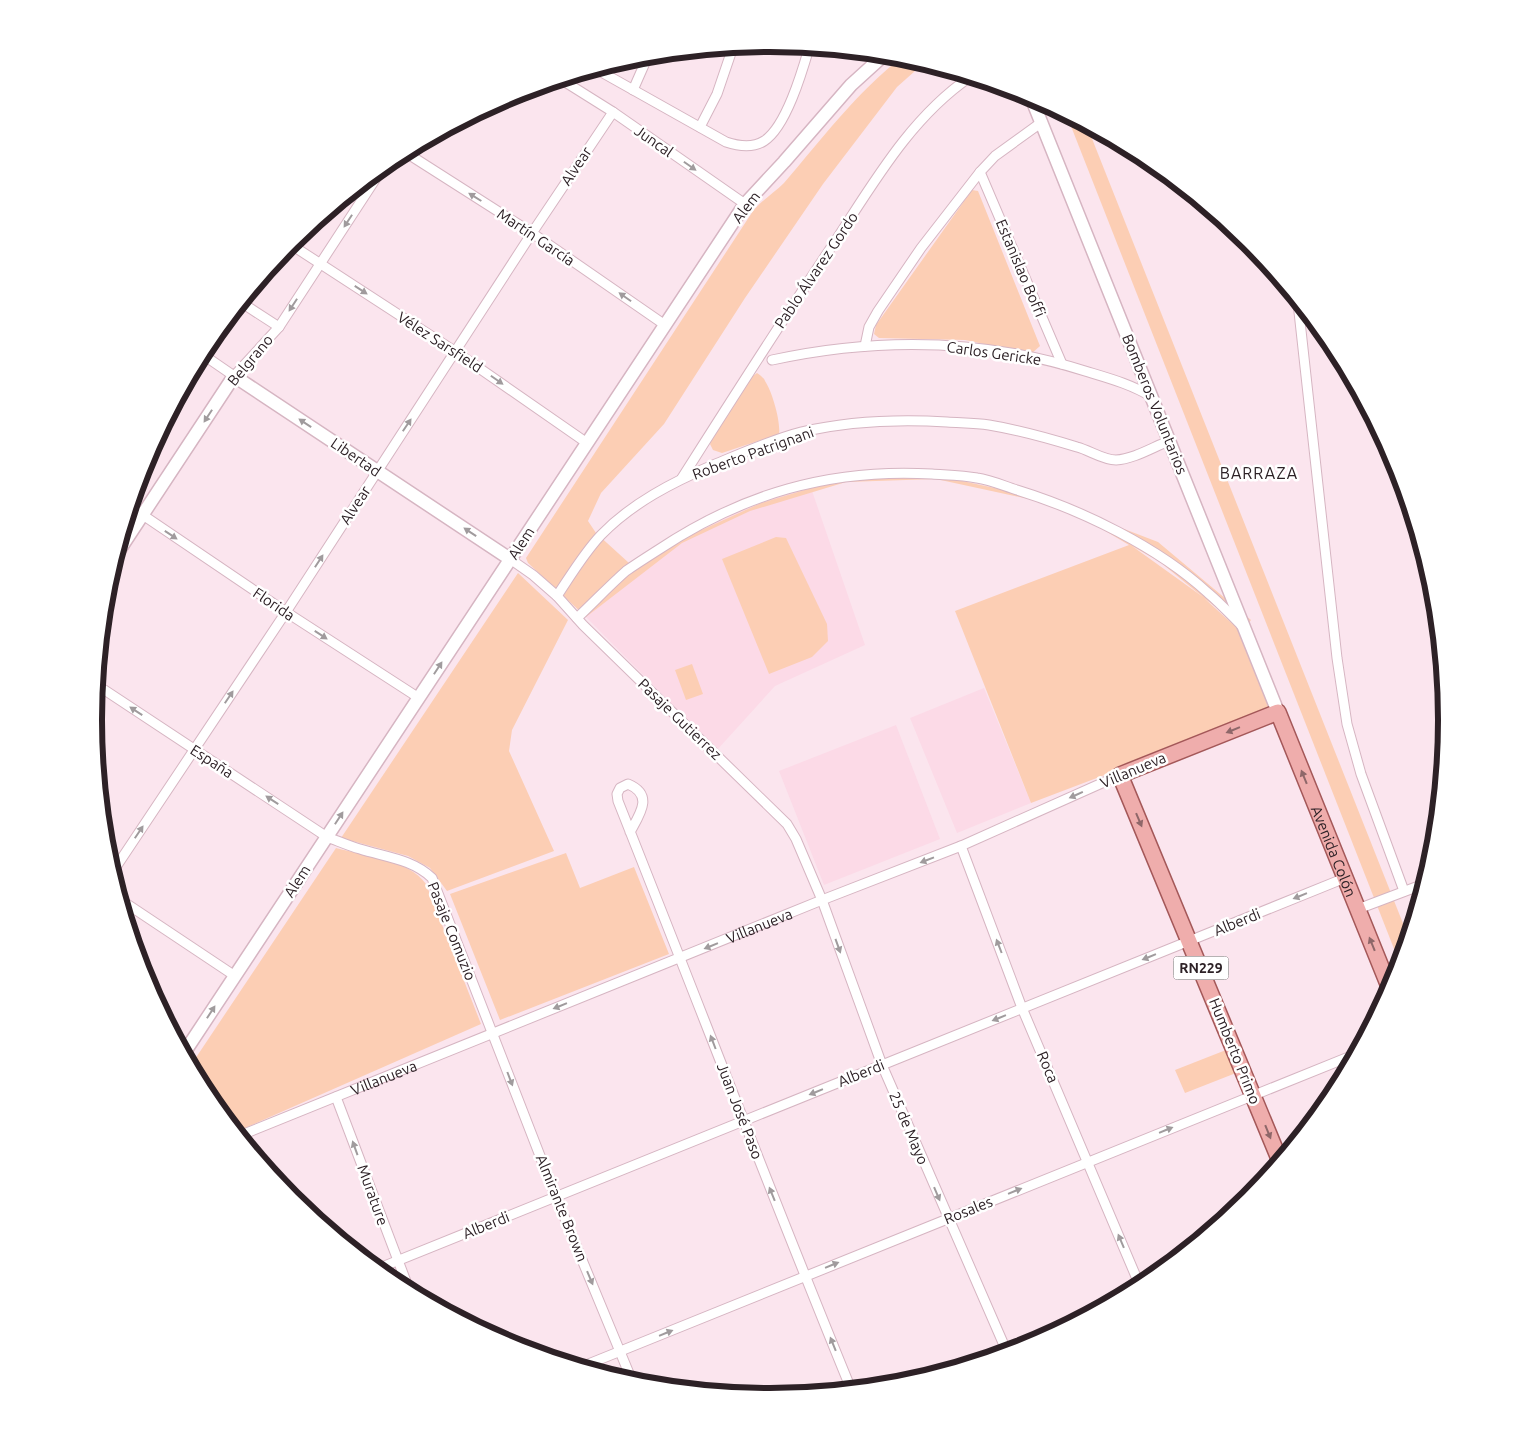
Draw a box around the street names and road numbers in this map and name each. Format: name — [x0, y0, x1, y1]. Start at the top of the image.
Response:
street label: Juncal — [631, 122, 677, 160]
street label: Alvear — [557, 143, 595, 188]
street label: Alem — [729, 188, 763, 226]
street label: Martín García — [494, 205, 578, 269]
street label: Pablo Álvarez Gordo — [771, 209, 861, 331]
street label: Estanislao Boffi — [993, 217, 1049, 319]
street label: Vélez Sarsfield — [394, 308, 486, 376]
street label: Belgrano — [224, 331, 276, 389]
street label: Bomberos Voluntarios — [1119, 331, 1191, 477]
street label: Carlos Gericke — [946, 338, 1042, 368]
street label: Roberto Patrignani — [690, 423, 816, 483]
street label: Libertad — [328, 434, 384, 480]
street label: Alvear — [336, 482, 374, 528]
street label: Alem — [504, 524, 538, 562]
street label: Florida — [250, 584, 298, 624]
street label: Pasaje Gutierrez — [635, 675, 725, 763]
street label: España — [187, 741, 237, 781]
street label: Villanueva — [1098, 749, 1168, 791]
street label: Avenida Colón — [1308, 803, 1360, 899]
street label: Alem — [280, 862, 314, 900]
street label: Pasaje Comuzio — [424, 879, 480, 983]
street label: Villanueva — [723, 905, 795, 946]
street label: Alberdi — [1211, 905, 1263, 939]
road number: RN229 — [1174, 956, 1228, 980]
street label: Humberto Primo — [1206, 996, 1264, 1106]
street label: Roca — [1034, 1049, 1062, 1085]
street label: Villanueva — [348, 1056, 419, 1098]
street label: Alberdi — [835, 1056, 887, 1090]
street label: Juan José Paso — [714, 1060, 766, 1162]
street label: 25 de Mayo — [886, 1089, 932, 1167]
street label: Almirante Brown — [533, 1152, 591, 1264]
street label: Murature — [354, 1162, 392, 1228]
street label: Rosales — [941, 1193, 995, 1227]
street label: Alberdi — [460, 1208, 512, 1242]

